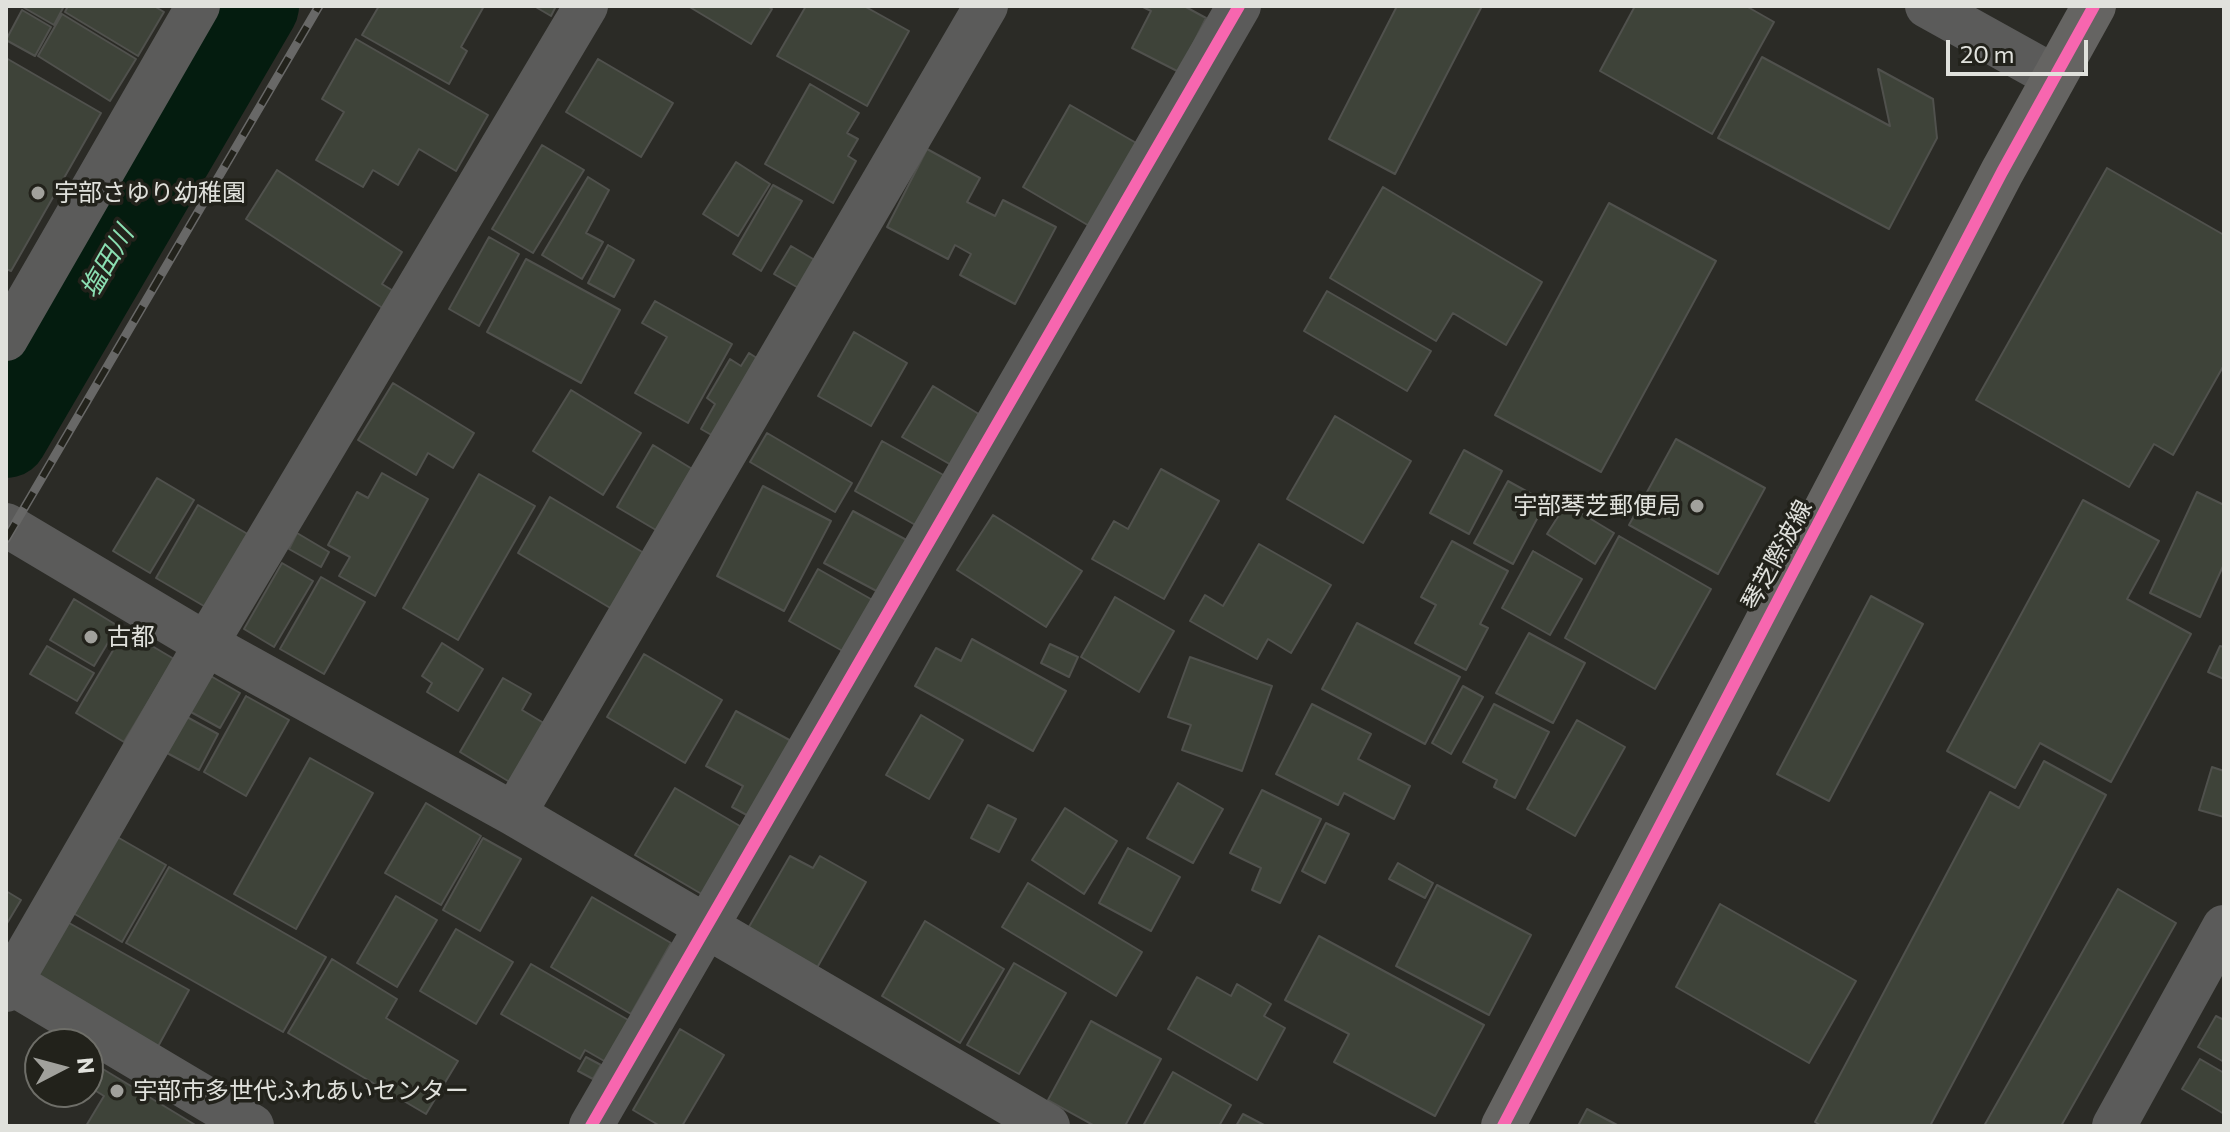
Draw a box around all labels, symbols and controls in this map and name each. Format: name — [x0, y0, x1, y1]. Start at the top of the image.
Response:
scale bar — [1950, 24, 2092, 74]
text: 20 m — [1960, 39, 2014, 68]
place label: 宇部さゆり幼稚園 — [54, 179, 246, 207]
marker: 宇部さゆり幼稚園 — [29, 184, 47, 202]
water label: 塩田川 — [74, 220, 140, 304]
place label: 宇部琴芝郵便局 — [1513, 492, 1681, 520]
street label: 琴芝際波線 — [1736, 495, 1818, 615]
marker: 宇部琴芝郵便局 — [1688, 497, 1706, 515]
place label: 古都 — [107, 623, 155, 651]
marker: 古都 — [82, 628, 100, 646]
north arrow — [24, 1028, 104, 1108]
text: N — [72, 1056, 101, 1075]
place label: 宇部市多世代ふれあいセンター — [133, 1077, 469, 1105]
marker: 宇部市多世代ふれあいセンター — [108, 1082, 126, 1100]

